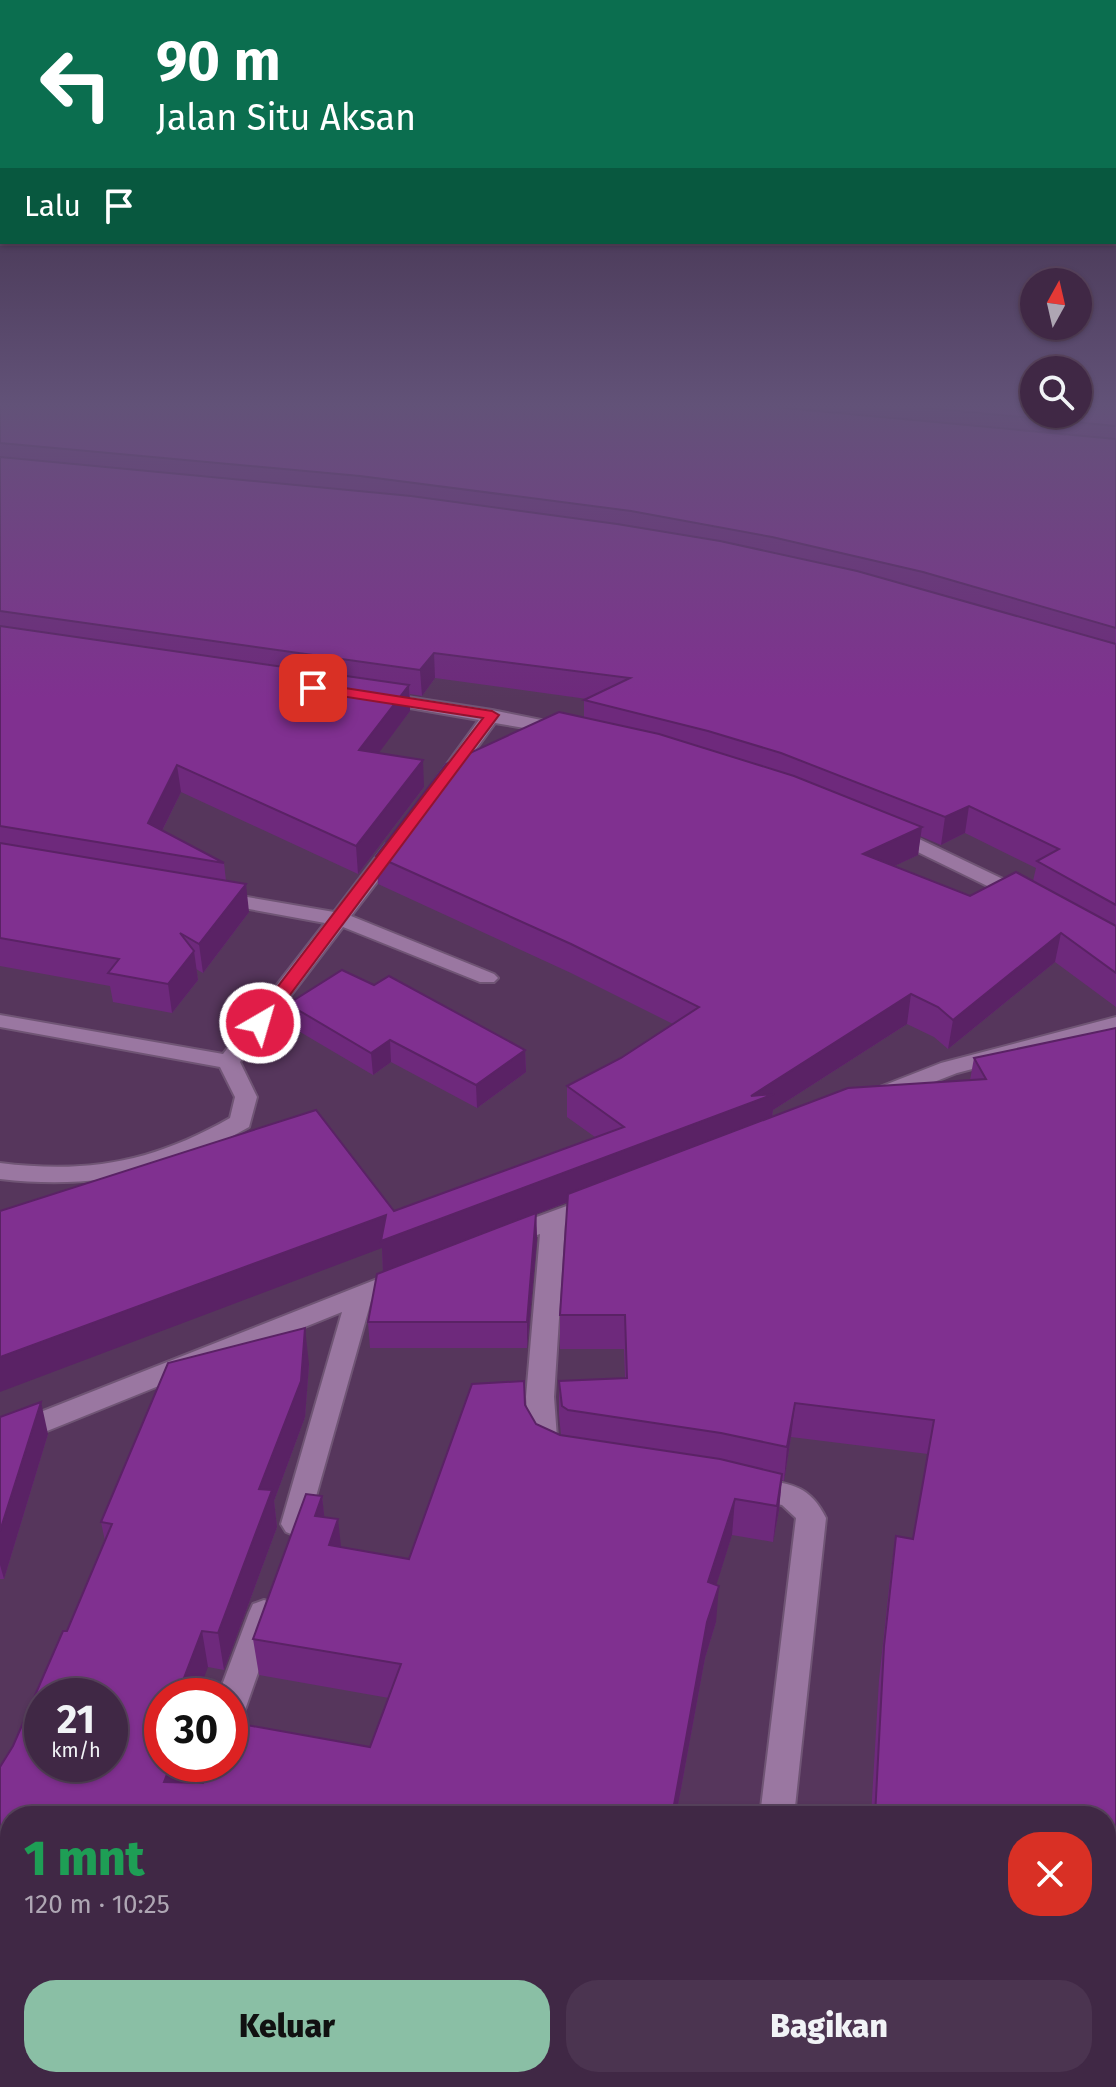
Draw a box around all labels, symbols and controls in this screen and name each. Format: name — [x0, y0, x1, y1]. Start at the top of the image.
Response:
text: 90 m — [156, 28, 281, 95]
icon: left — [24, 32, 128, 136]
text: Jalan Situ Aksan — [156, 96, 416, 140]
icon: arrive — [97, 184, 141, 228]
text: Lalu — [24, 188, 81, 224]
north arrow — [1020, 268, 1092, 340]
map controls — [1020, 268, 1092, 428]
button: search — [1020, 356, 1092, 428]
pin — [279, 654, 347, 722]
icon: arrive — [291, 666, 335, 710]
position arrow — [218, 981, 302, 1065]
speed limit sign: 30 — [144, 1678, 248, 1782]
text: 21 — [57, 1696, 95, 1744]
text: km/h — [51, 1738, 101, 1762]
text: 1 mnt — [24, 1830, 144, 1888]
button: close — [1008, 1832, 1092, 1916]
text: 120 m · 10:25 — [24, 1889, 170, 1920]
button: Keluar — [24, 1980, 550, 2072]
button: Bagikan — [566, 1980, 1092, 2072]

